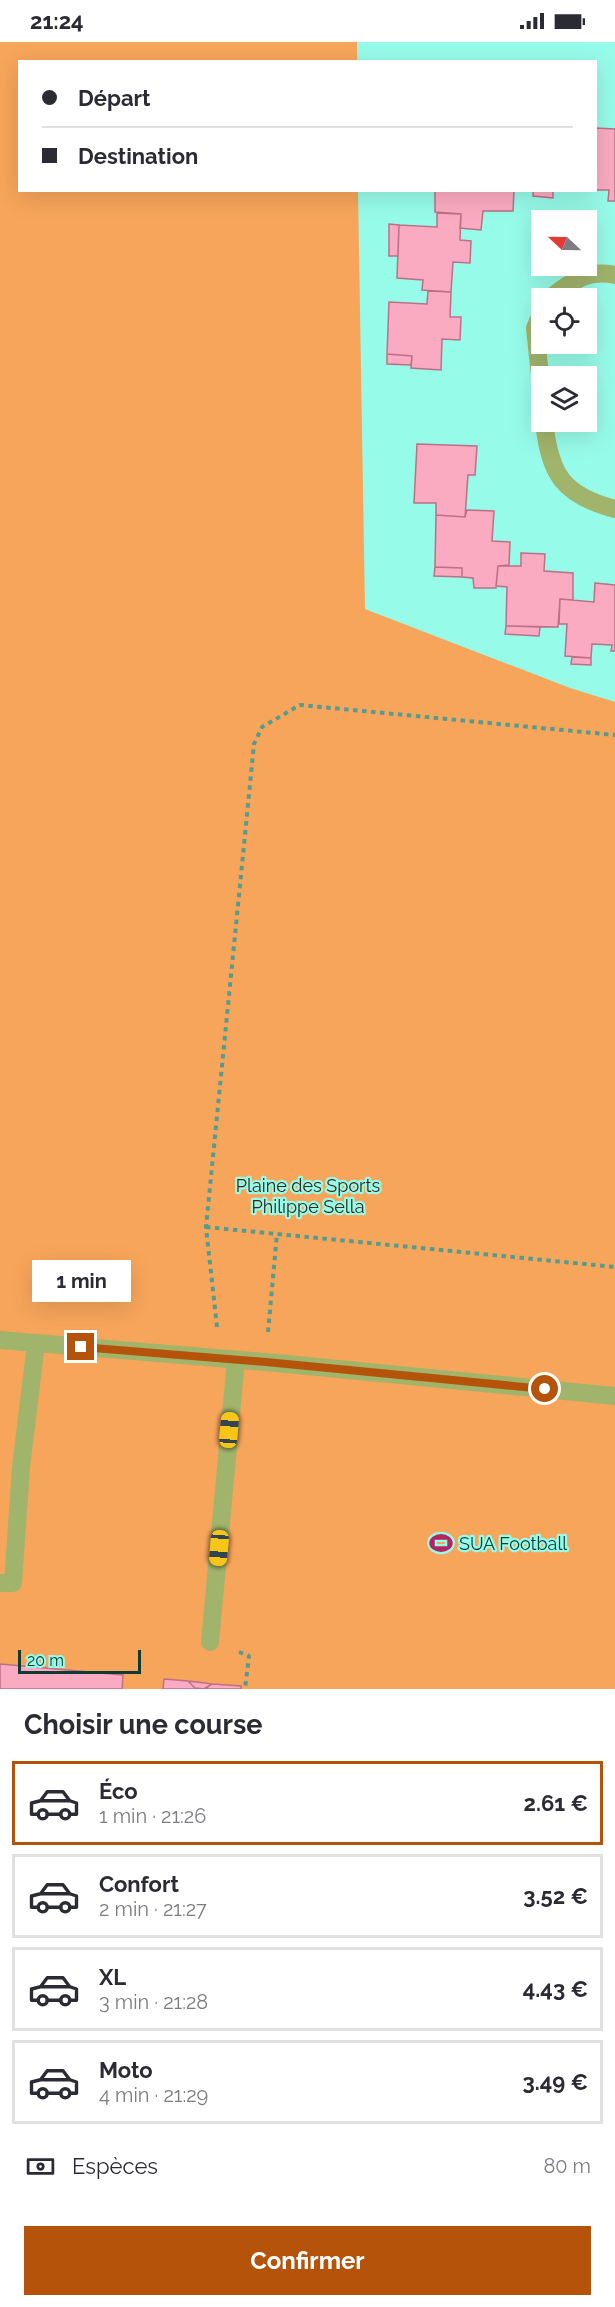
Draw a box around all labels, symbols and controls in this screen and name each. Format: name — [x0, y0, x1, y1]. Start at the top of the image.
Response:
text: 21:24 — [30, 8, 84, 34]
text: Départ — [78, 85, 150, 111]
text: Destination — [78, 143, 198, 169]
north arrow — [531, 210, 597, 276]
map controls — [531, 210, 597, 432]
button: locate — [531, 288, 597, 354]
button: layers — [531, 366, 597, 432]
park label: Plaine des Sports Philippe Sella — [236, 1175, 380, 1217]
callout: 1 min — [32, 1260, 130, 1302]
text: 1 min — [56, 1269, 107, 1293]
route end — [67, 1333, 94, 1360]
route start — [531, 1375, 558, 1402]
car — [218, 1411, 240, 1449]
car — [208, 1529, 230, 1567]
sports icon: SUA Football — [428, 1530, 454, 1556]
place label: SUA Football — [459, 1533, 567, 1554]
scale bar — [18, 1647, 141, 1674]
text: 20 m — [27, 1651, 64, 1670]
text: Choisir une course — [24, 1709, 262, 1740]
icon: car — [27, 1776, 81, 1830]
text: Éco — [99, 1778, 138, 1804]
text: 2.61 € — [524, 1790, 588, 1816]
text: 1 min · 21:26 — [99, 1804, 206, 1828]
icon: car — [27, 1869, 81, 1923]
text: Confort — [99, 1871, 179, 1897]
text: 3.52 € — [523, 1883, 588, 1909]
text: 2 min · 21:27 — [99, 1897, 207, 1921]
icon: car — [27, 1962, 81, 2016]
text: XL — [99, 1964, 126, 1990]
text: 4.43 € — [523, 1976, 588, 2002]
text: 3 min · 21:28 — [99, 1990, 208, 2014]
icon: car — [27, 2055, 81, 2109]
text: Moto — [99, 2057, 153, 2083]
text: 3.49 € — [522, 2069, 588, 2095]
text: 4 min · 21:29 — [99, 2083, 208, 2107]
icon: cash — [24, 2150, 57, 2183]
text: Espèces — [72, 2153, 158, 2179]
text: 80 m — [543, 2154, 591, 2178]
button: Confirmer — [24, 2226, 591, 2295]

